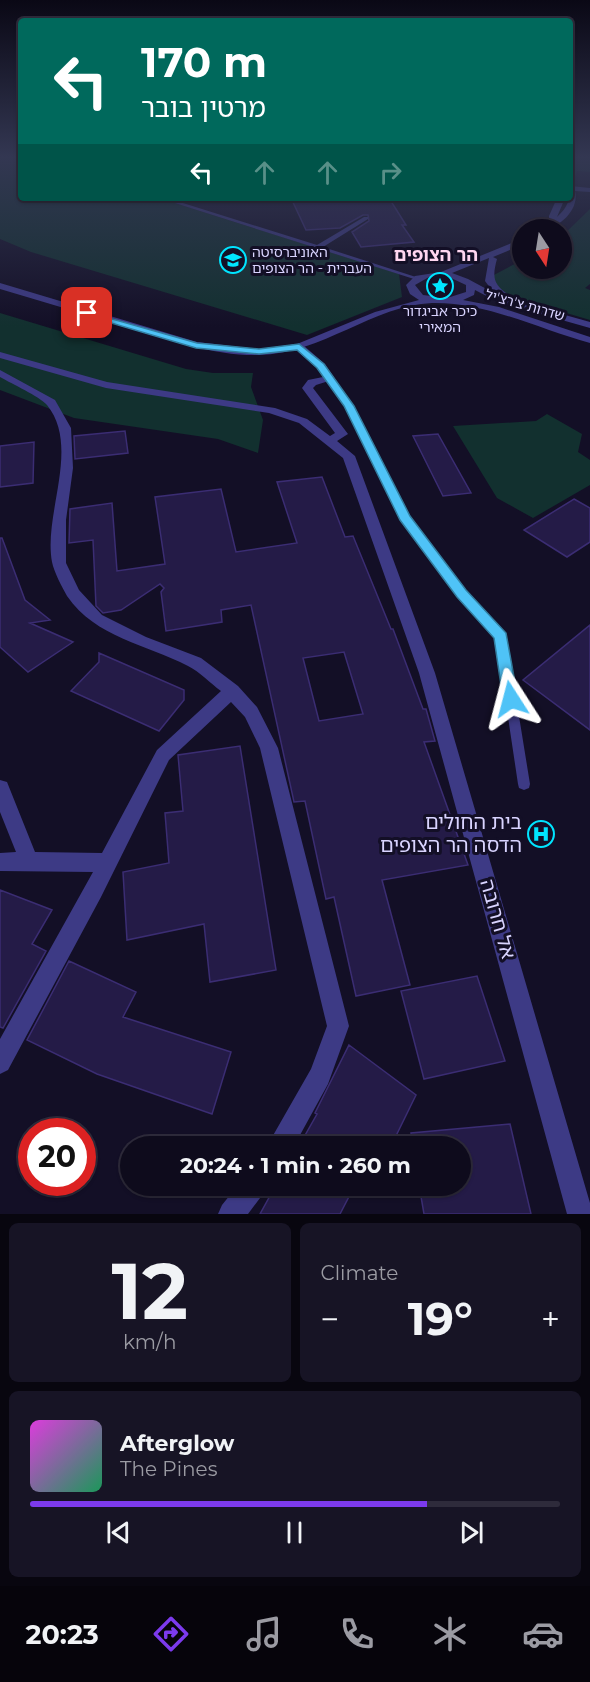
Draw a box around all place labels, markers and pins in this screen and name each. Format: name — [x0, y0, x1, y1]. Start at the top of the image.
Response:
place label: האוניברסיטה העברית - הר הצופים — [252, 243, 372, 277]
school or university icon: האוניברסיטה העברית - הר הצופים — [218, 245, 248, 275]
place icon: כיכר אביגדור המאירי — [425, 271, 455, 301]
pin — [61, 287, 112, 338]
place label: כיכר אביגדור המאירי — [403, 302, 477, 336]
place label: בית החולים הדסה הר הצופים — [380, 810, 522, 857]
hospital icon: בית החולים הדסה הר הצופים — [526, 819, 556, 849]

